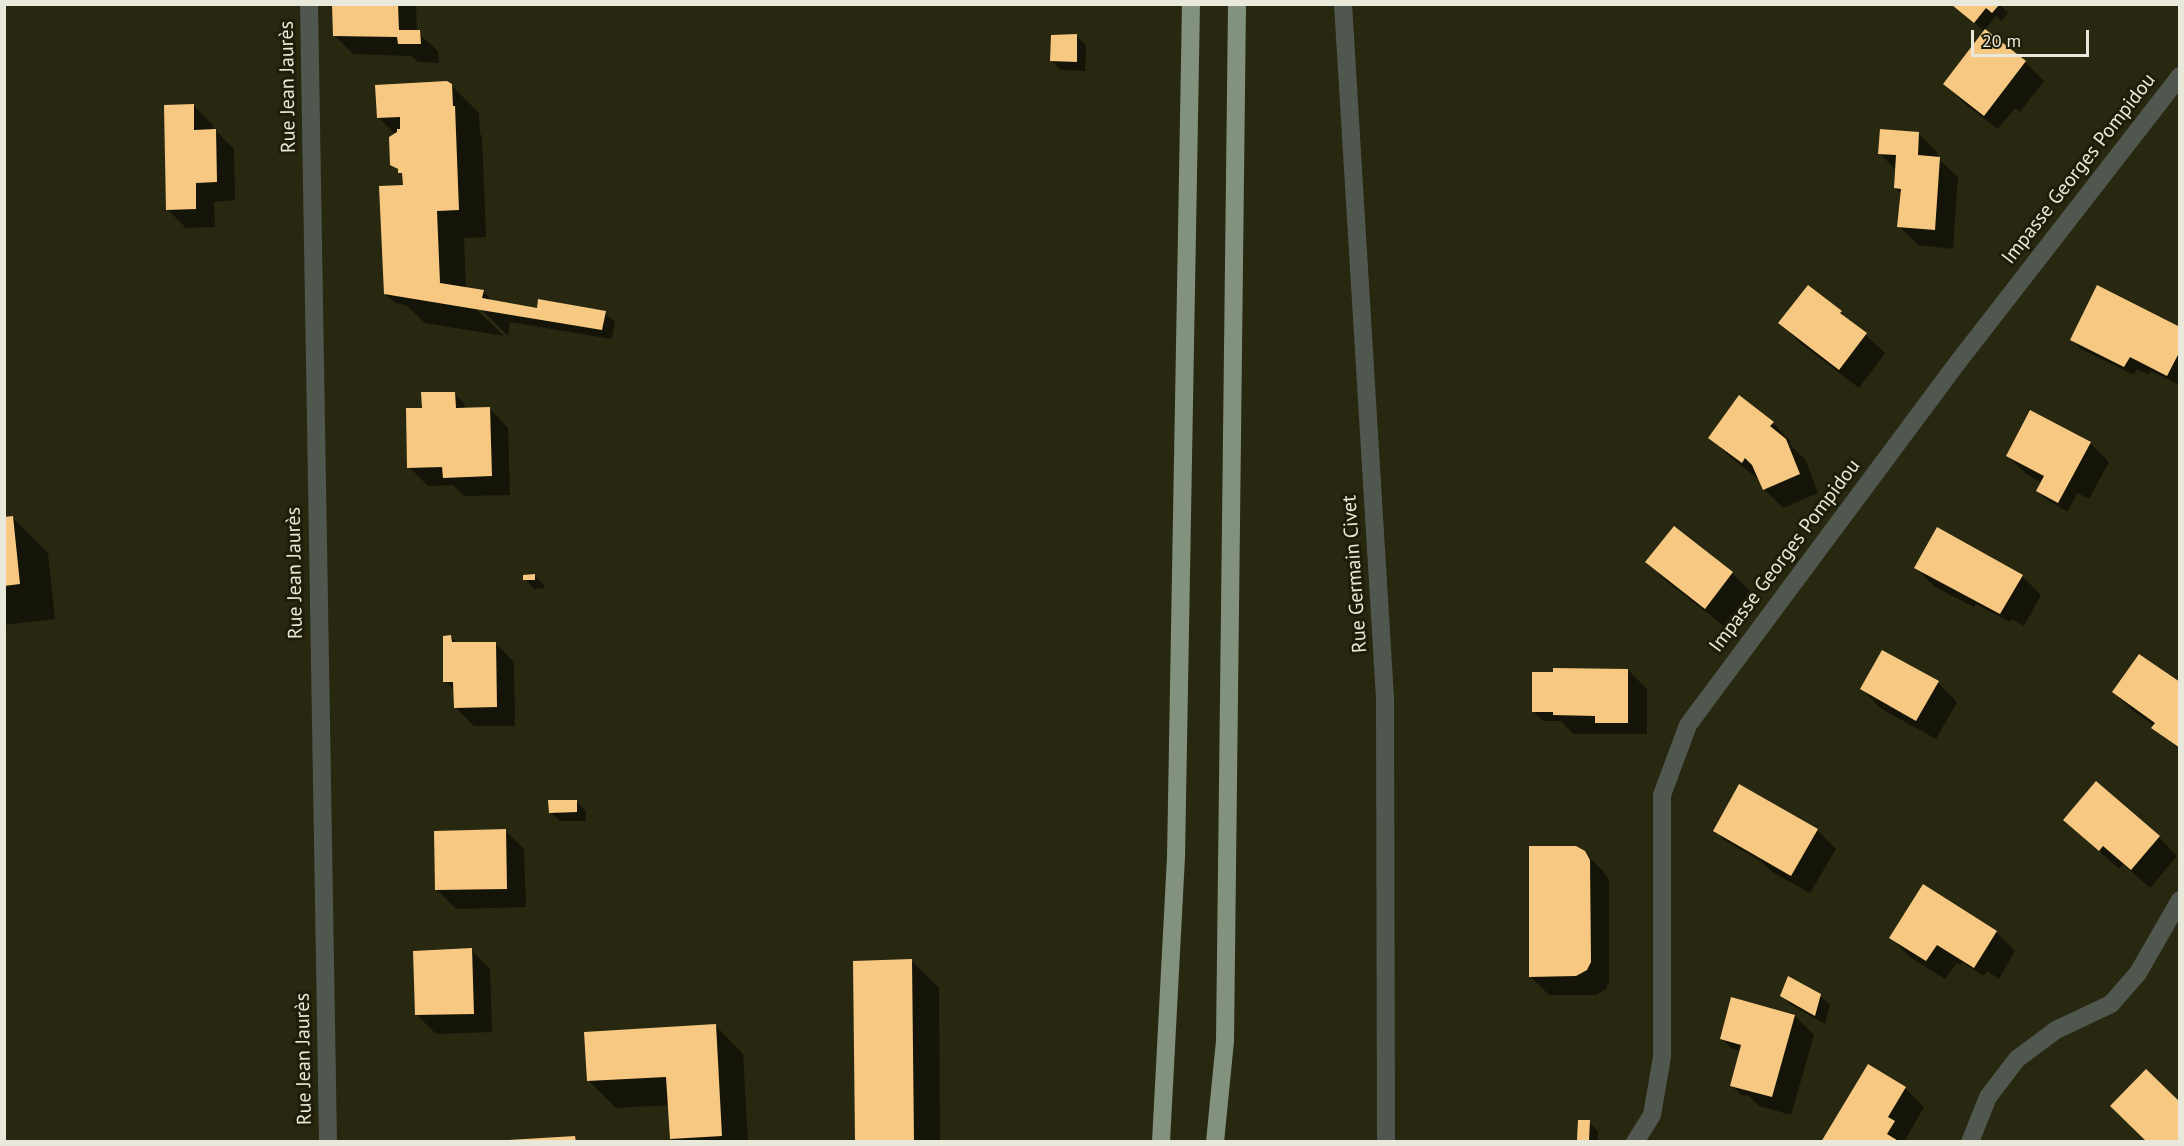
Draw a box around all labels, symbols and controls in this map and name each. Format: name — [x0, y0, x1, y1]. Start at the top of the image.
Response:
scale bar — [1974, 18, 2092, 56]
street label: Rue Jean Jaurès — [275, 21, 301, 153]
text: 20 m — [1982, 29, 2021, 52]
street label: Impasse Georges Pompidou — [1997, 69, 2161, 269]
street label: Impasse Georges Pompidou — [1705, 455, 1865, 657]
street label: Rue Germain Civet — [1338, 494, 1372, 654]
street label: Rue Jean Jaurès — [282, 507, 308, 639]
street label: Rue Jean Jaurès — [291, 993, 317, 1125]

